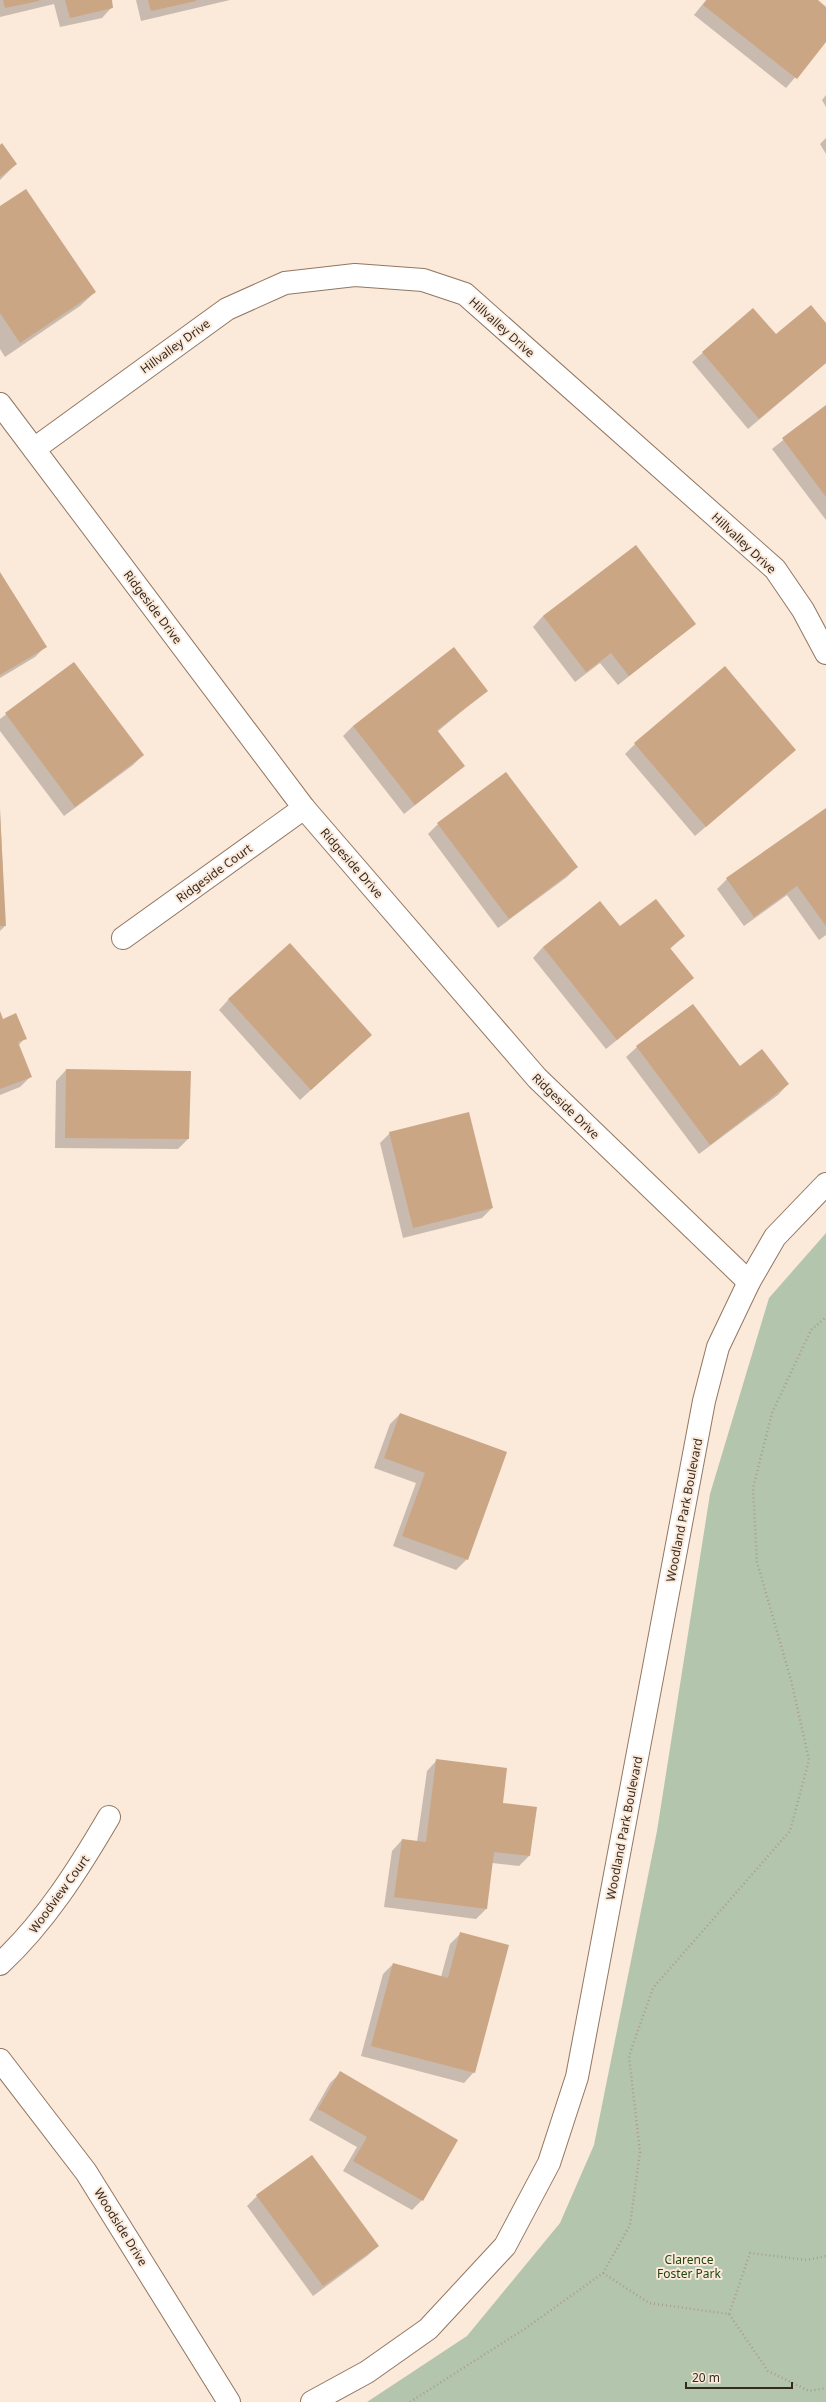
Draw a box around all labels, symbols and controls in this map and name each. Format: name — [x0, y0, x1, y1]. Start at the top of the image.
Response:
street label: Hillvalley Drive — [466, 293, 539, 361]
street label: Hillvalley Drive — [137, 315, 214, 377]
street label: Hillvalley Drive — [708, 509, 780, 578]
street label: Ridgeside Drive — [120, 567, 186, 647]
street label: Ridgeside Drive — [317, 824, 387, 902]
street label: Ridgeside Court — [173, 839, 256, 906]
street label: Ridgeside Drive — [528, 1069, 604, 1143]
street label: Woodland Park Boulevard — [662, 1437, 706, 1583]
street label: Woodland Park Boulevard — [602, 1755, 646, 1901]
street label: Woodview Court — [25, 1851, 93, 1936]
street label: Woodside Drive — [90, 2185, 152, 2269]
park label: Clarence Foster Park — [657, 2251, 721, 2282]
scale bar — [686, 2364, 792, 2390]
text: 20 m — [692, 2369, 720, 2386]

